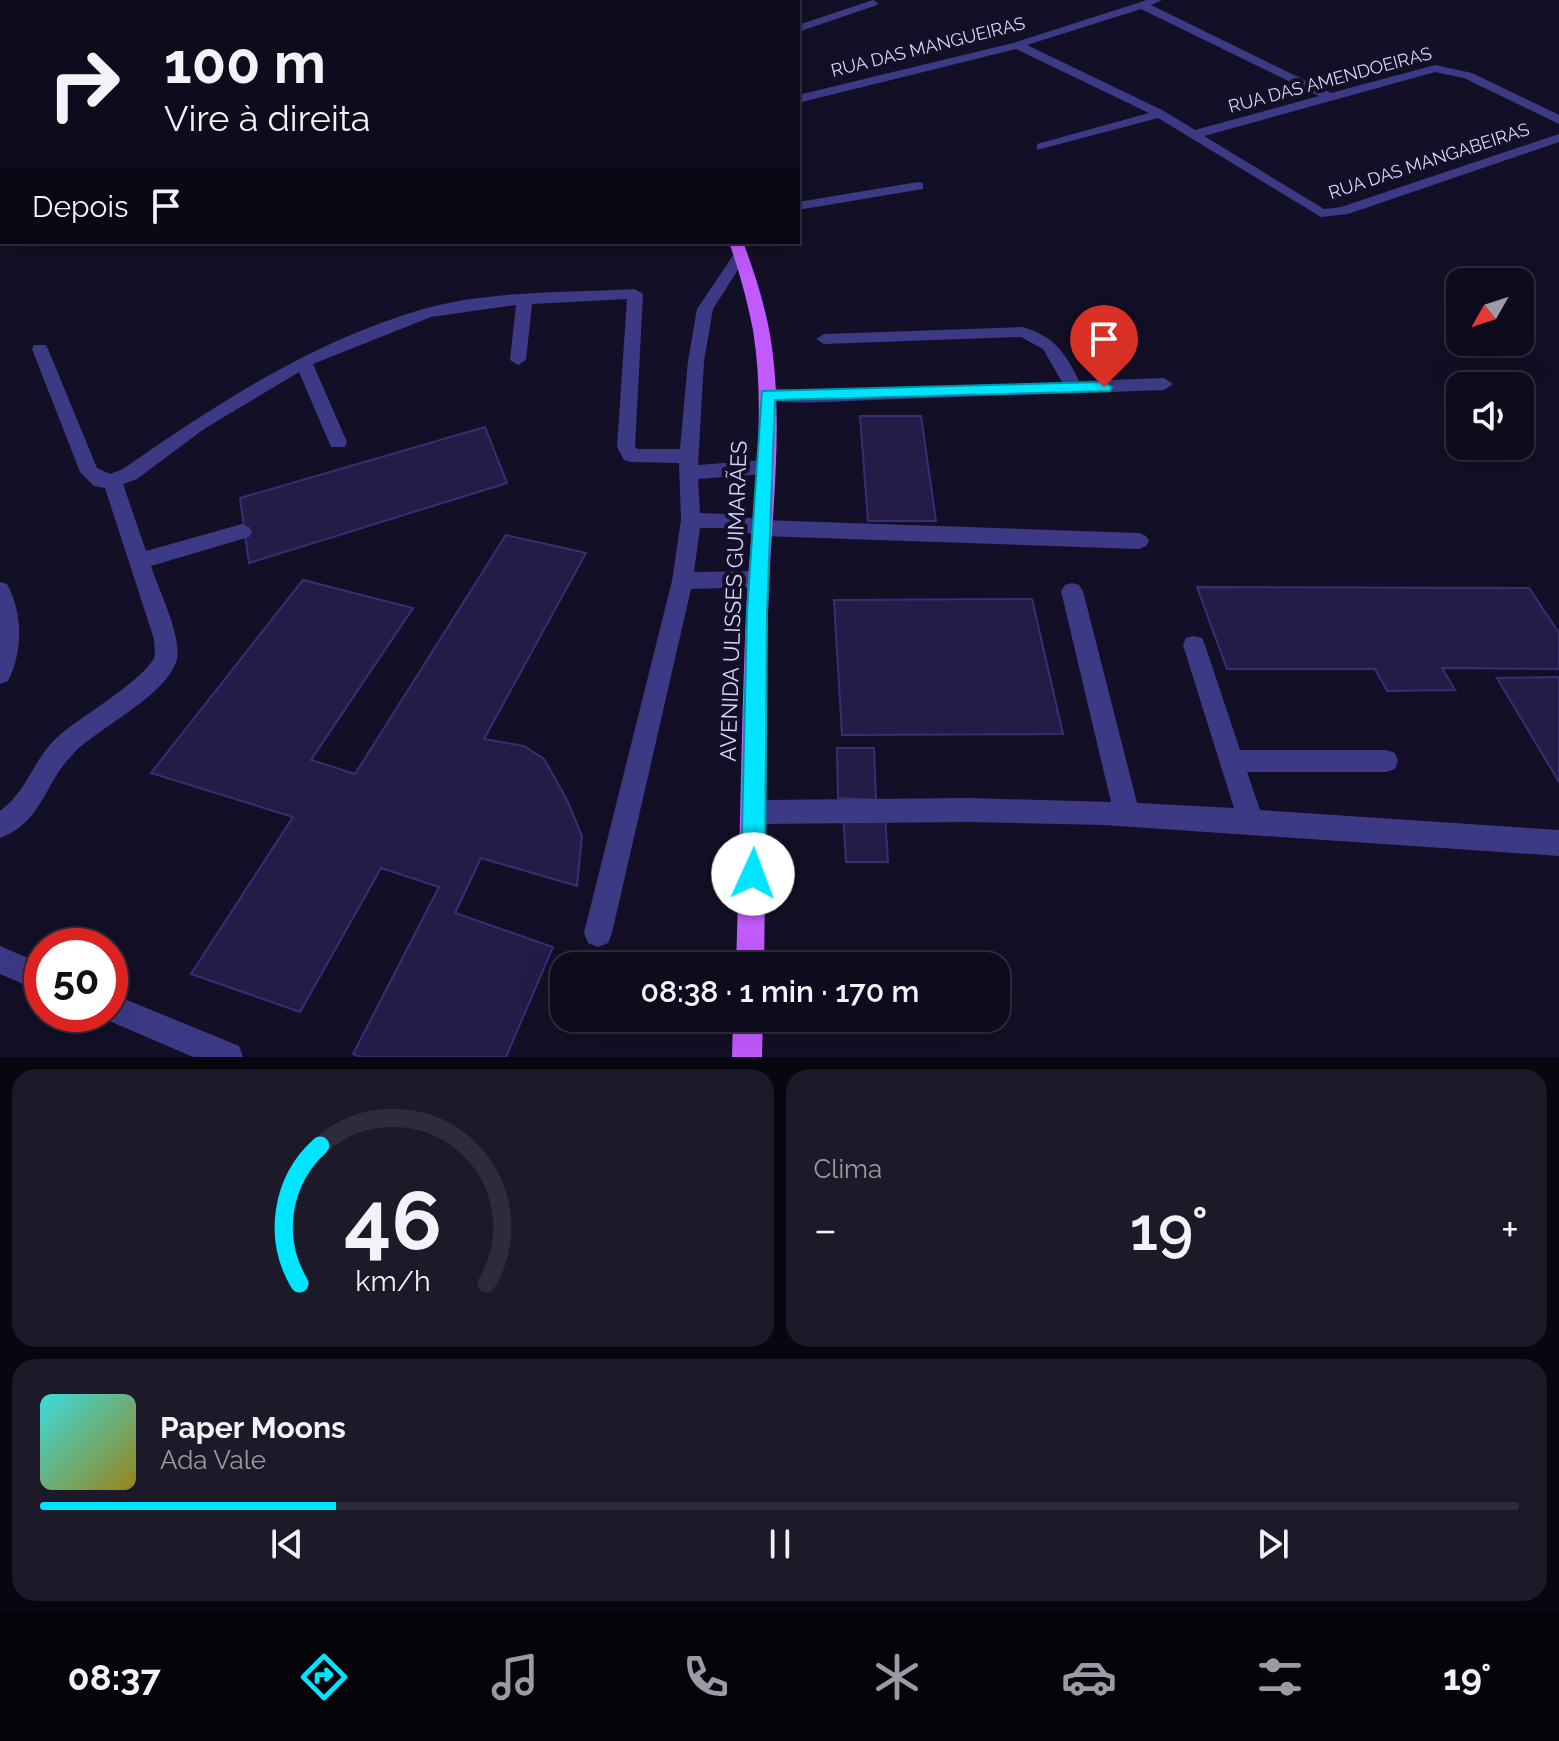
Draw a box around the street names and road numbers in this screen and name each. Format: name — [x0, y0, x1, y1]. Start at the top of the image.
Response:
street label: RUA DAS MANGUEIRAS — [829, 12, 1027, 81]
street label: RUA DAS AMENDOEIRAS — [1226, 42, 1434, 117]
street label: RUA DAS MANGABEIRAS — [1326, 118, 1532, 203]
street label: AVENIDA ULISSES GUIMARÃES — [714, 440, 752, 762]

